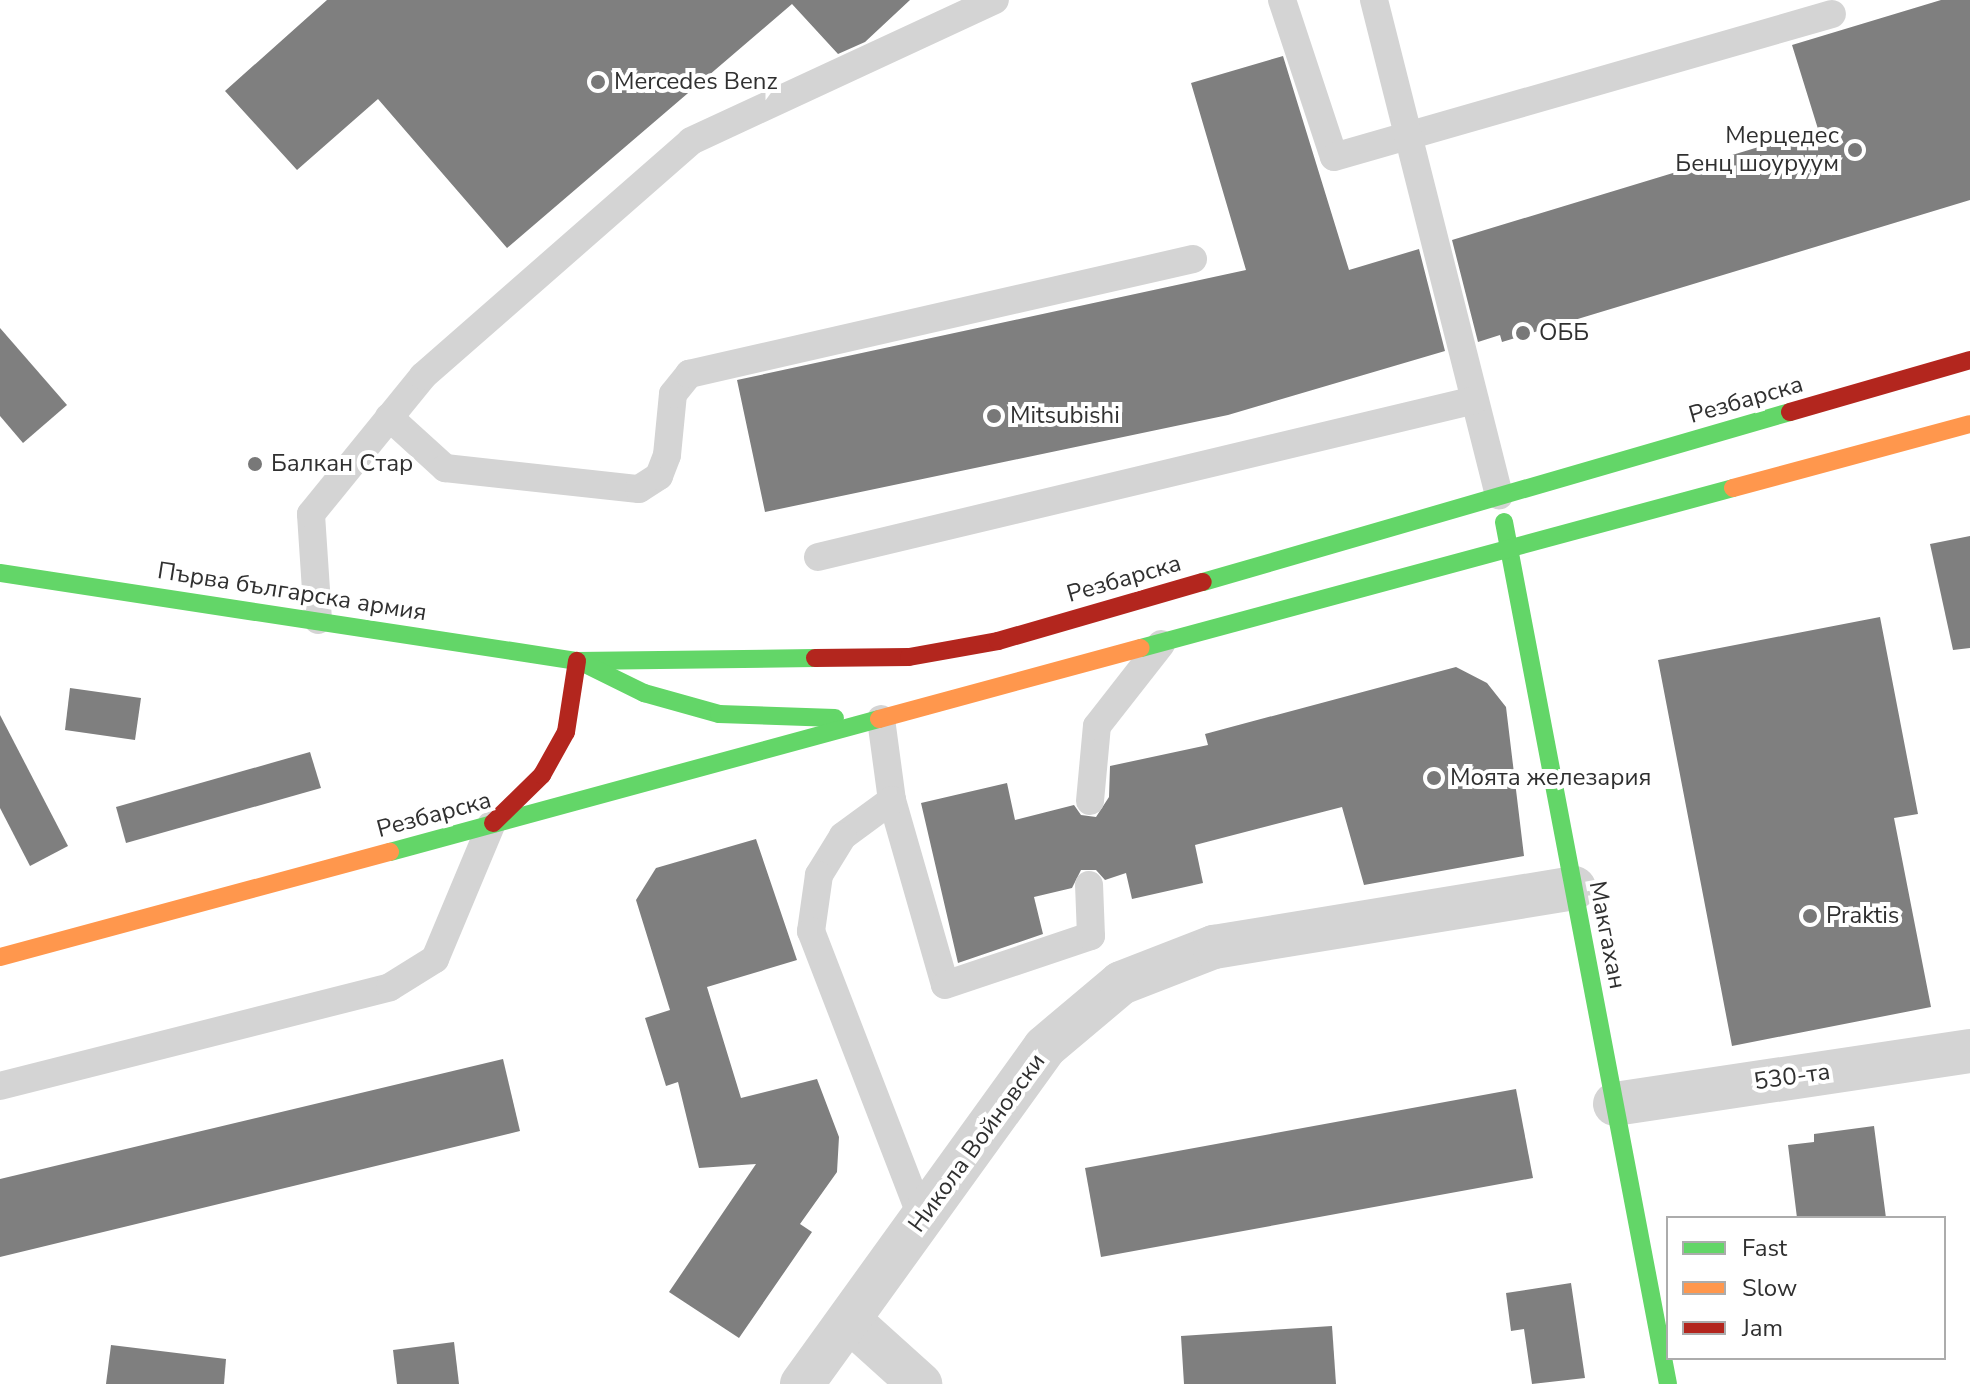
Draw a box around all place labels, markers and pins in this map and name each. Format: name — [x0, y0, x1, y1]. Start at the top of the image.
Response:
place label: Mercedes Benz — [614, 68, 778, 96]
marker: Mercedes Benz — [589, 73, 607, 91]
place label: Мерцедес Бенц шоуруум — [1675, 122, 1839, 178]
marker: Мерцедес Бенц шоуруум — [1846, 141, 1864, 159]
place label: ОББ — [1539, 319, 1589, 347]
marker: ОББ — [1514, 324, 1532, 342]
place label: Mitsubishi — [1010, 402, 1120, 430]
marker: Mitsubishi — [985, 407, 1003, 425]
place label: Балкан Стар — [271, 450, 413, 478]
marker: Балкан Стар — [246, 455, 264, 473]
place label: Моята железария — [1450, 764, 1651, 792]
marker: Моята железария — [1425, 769, 1443, 787]
place label: Praktis — [1826, 902, 1899, 930]
marker: Praktis — [1801, 907, 1819, 925]

